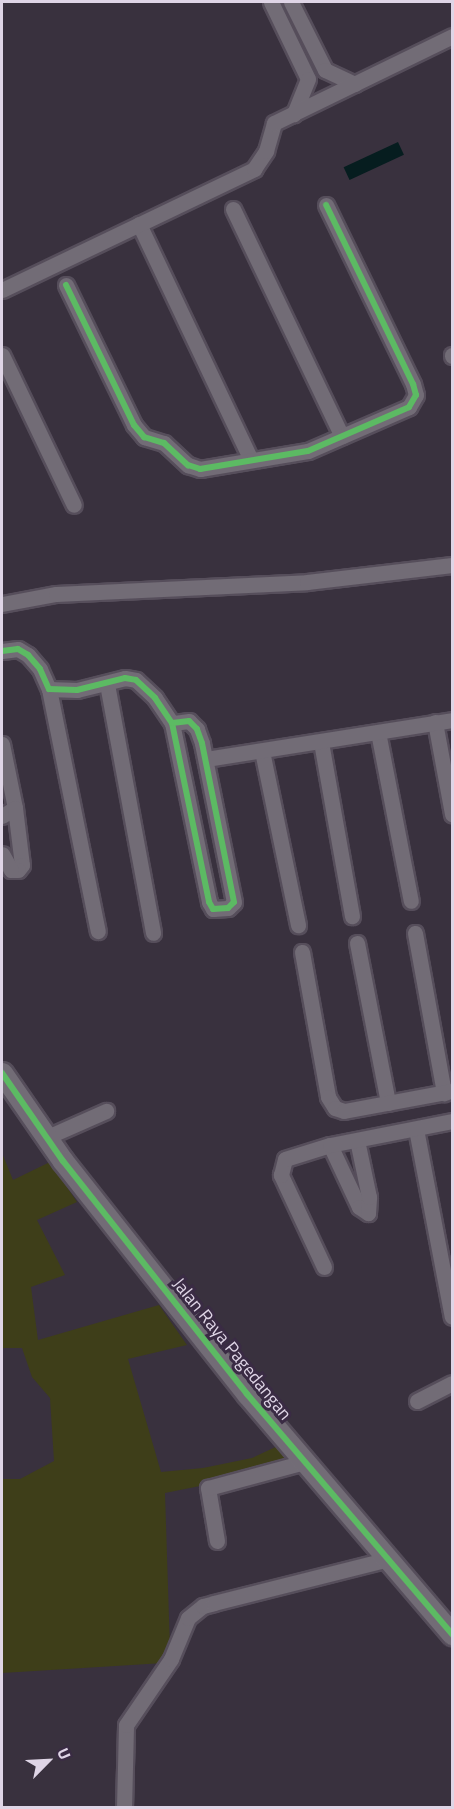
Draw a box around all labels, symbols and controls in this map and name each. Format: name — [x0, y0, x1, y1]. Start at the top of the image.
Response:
street label: Jalan Raya Pagedangan — [168, 1274, 296, 1424]
north arrow — [18, 1731, 78, 1791]
text: U — [51, 1744, 78, 1763]

